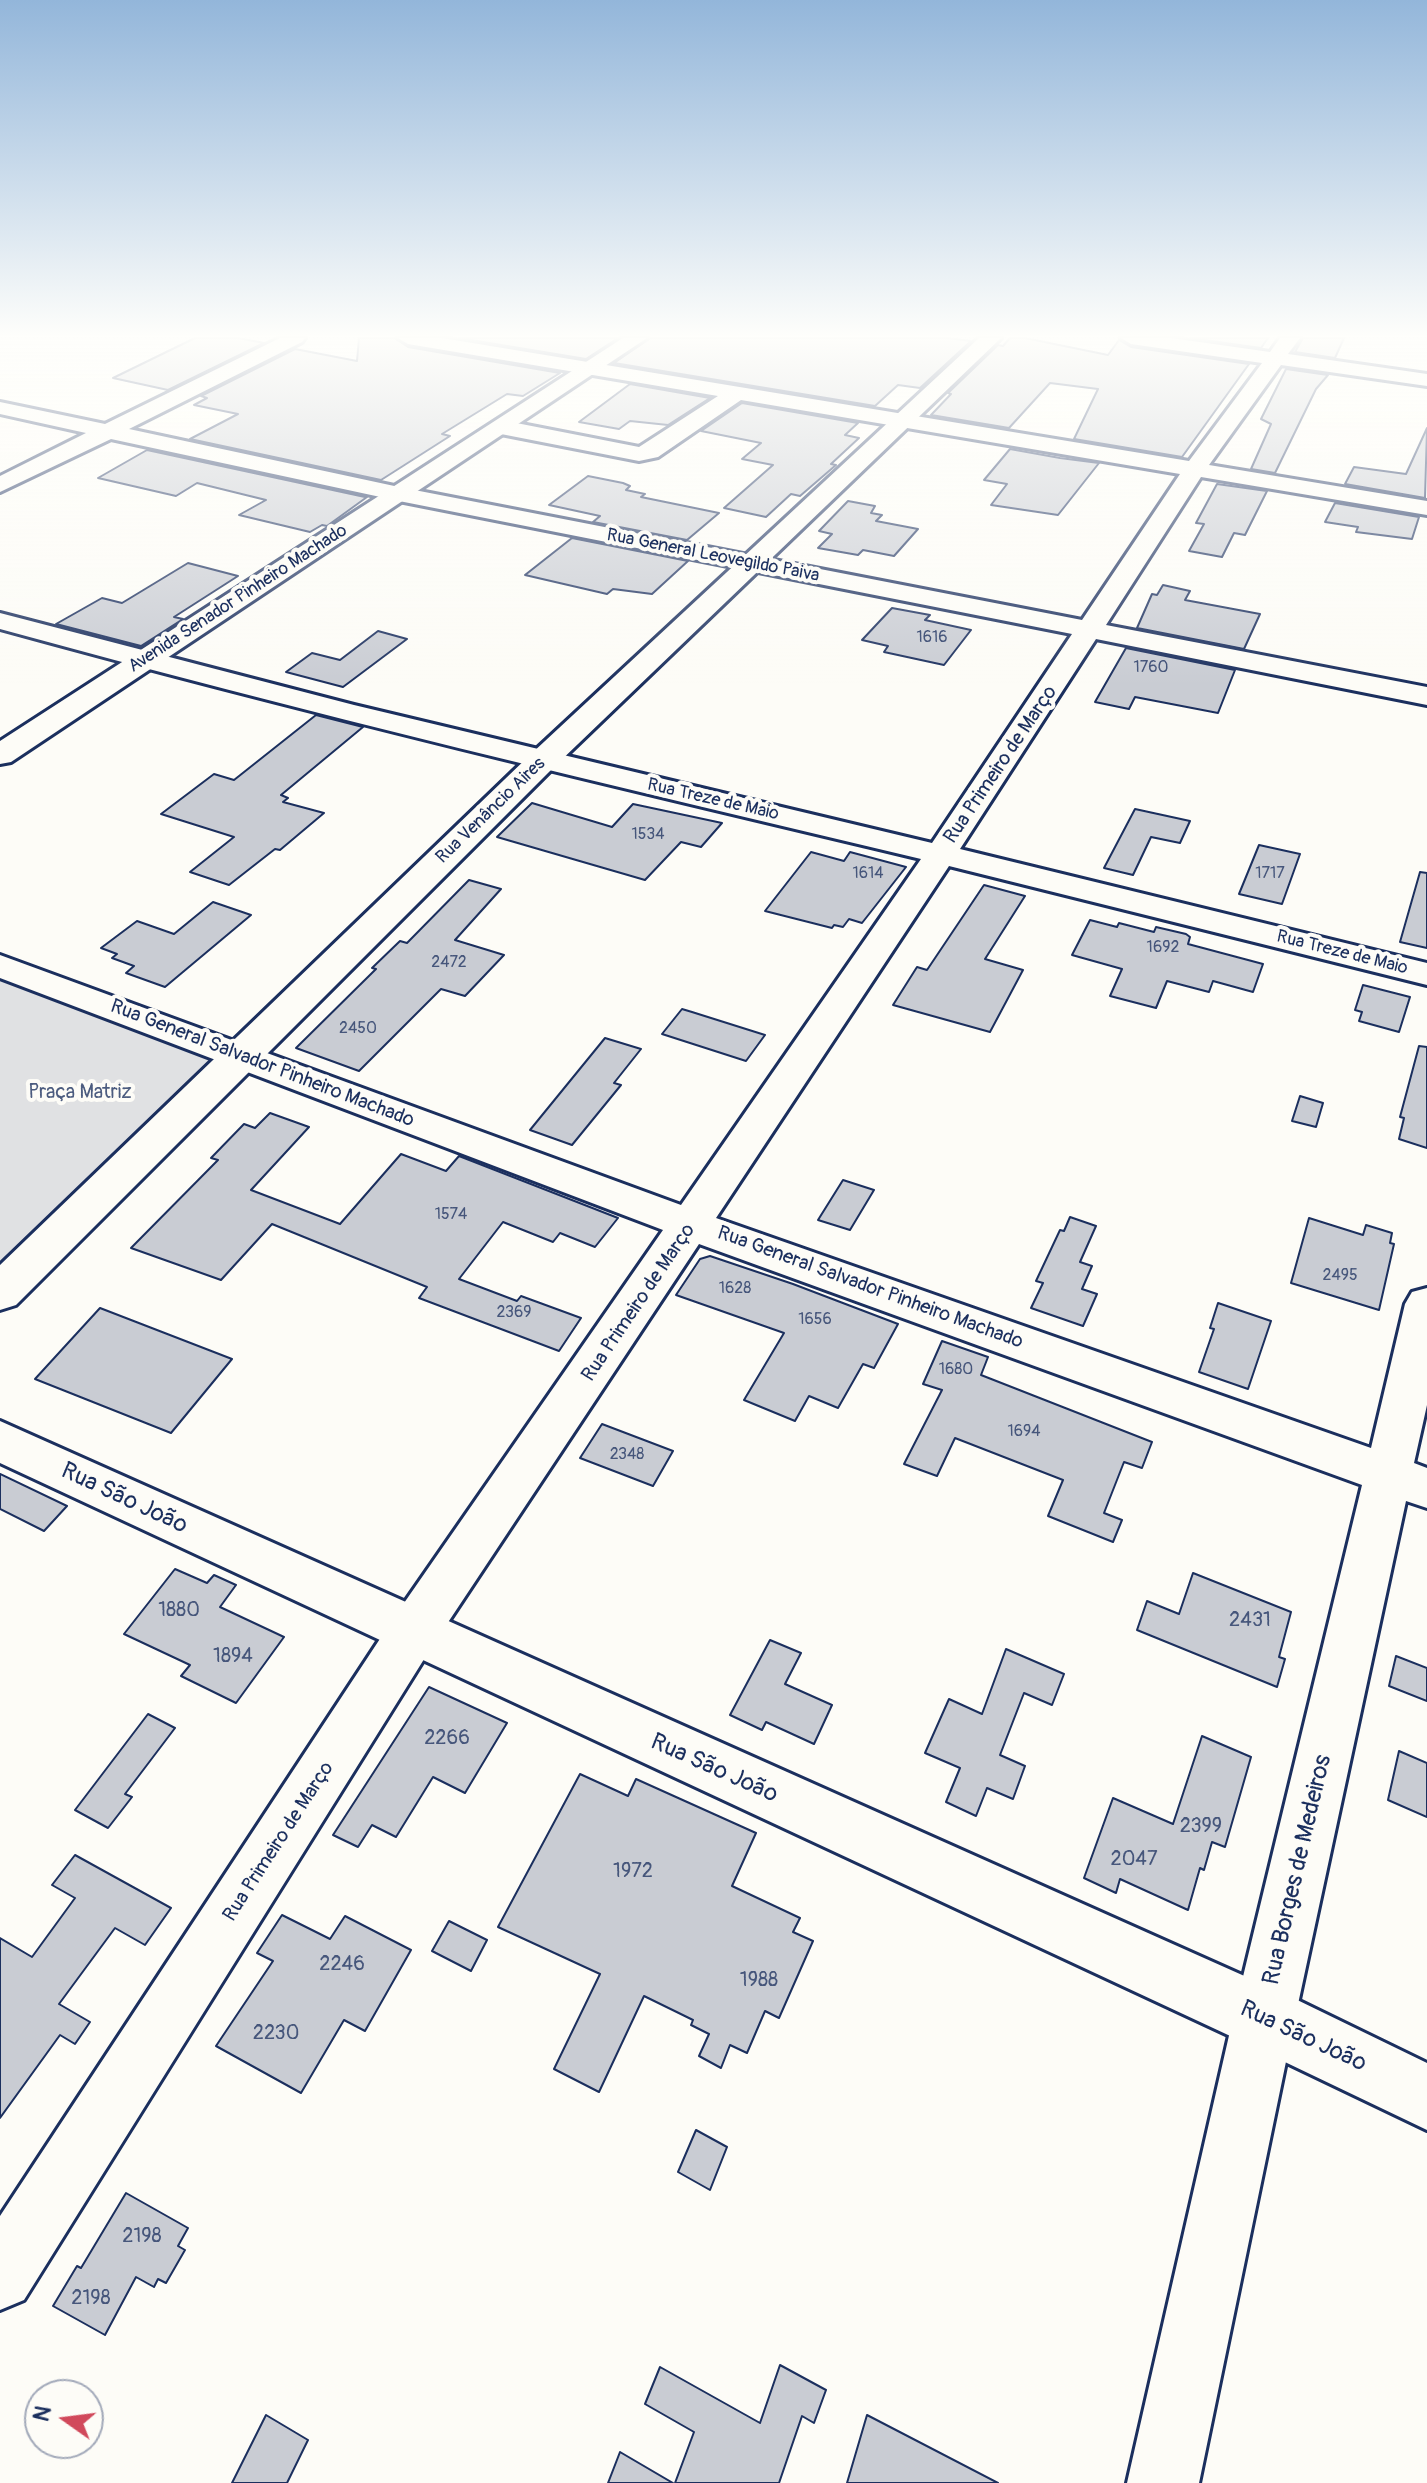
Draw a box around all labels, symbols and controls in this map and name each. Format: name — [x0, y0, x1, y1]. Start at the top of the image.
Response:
street label: Avenida Senador Pinheiro Machado — [125, 520, 351, 678]
street label: Rua General Leovegildo Paiva — [605, 525, 821, 587]
house number: 1616 — [916, 628, 948, 648]
house number: 1760 — [1134, 658, 1168, 678]
street label: Rua Primeiro de Março — [939, 681, 1063, 849]
street label: Rua Venâncio Aires — [432, 753, 550, 869]
street label: Rua Treze de Maio — [645, 774, 781, 826]
house number: 1534 — [631, 825, 665, 845]
house number: 1614 — [852, 864, 884, 884]
house number: 1717 — [1255, 864, 1285, 884]
street label: Rua Treze de Maio — [1274, 926, 1410, 980]
house number: 1692 — [1147, 938, 1179, 958]
house number: 2472 — [431, 953, 467, 973]
street label: Rua General Salvador Pinheiro Machado — [107, 995, 417, 1133]
house number: 2450 — [339, 1019, 377, 1039]
park label: Praça Matriz — [28, 1081, 132, 1105]
house number: 1574 — [435, 1205, 467, 1225]
street label: Rua Primeiro de Março — [577, 1219, 701, 1387]
street label: Rua General Salvador Pinheiro Machado — [714, 1221, 1026, 1355]
house number: 2495 — [1322, 1266, 1358, 1286]
house number: 1628 — [719, 1279, 751, 1299]
house number: 2369 — [497, 1303, 531, 1323]
house number: 1656 — [798, 1310, 832, 1330]
house number: 1680 — [939, 1360, 973, 1380]
house number: 1694 — [1007, 1422, 1041, 1442]
house number: 2348 — [610, 1445, 644, 1465]
street label: Rua São João — [56, 1457, 192, 1541]
house number: 1880 — [158, 1599, 200, 1623]
house number: 2431 — [1229, 1609, 1271, 1633]
house number: 1894 — [213, 1645, 253, 1669]
house number: 2266 — [424, 1727, 470, 1751]
street label: Rua São João — [646, 1728, 782, 1810]
street label: Rua Borges de Medeiros — [1258, 1752, 1338, 1988]
street label: Rua Primeiro de Março — [218, 1758, 340, 1926]
house number: 2399 — [1180, 1815, 1222, 1839]
house number: 2047 — [1110, 1848, 1158, 1872]
house number: 1972 — [613, 1860, 653, 1884]
house number: 2246 — [319, 1953, 365, 1977]
house number: 1988 — [740, 1969, 778, 1993]
street label: Rua São João — [1235, 1995, 1371, 2079]
house number: 2230 — [253, 2022, 299, 2046]
house number: 2198 — [122, 2225, 162, 2249]
house number: 2198 — [71, 2287, 111, 2311]
north arrow — [24, 2379, 104, 2459]
text: N — [27, 2403, 58, 2424]

